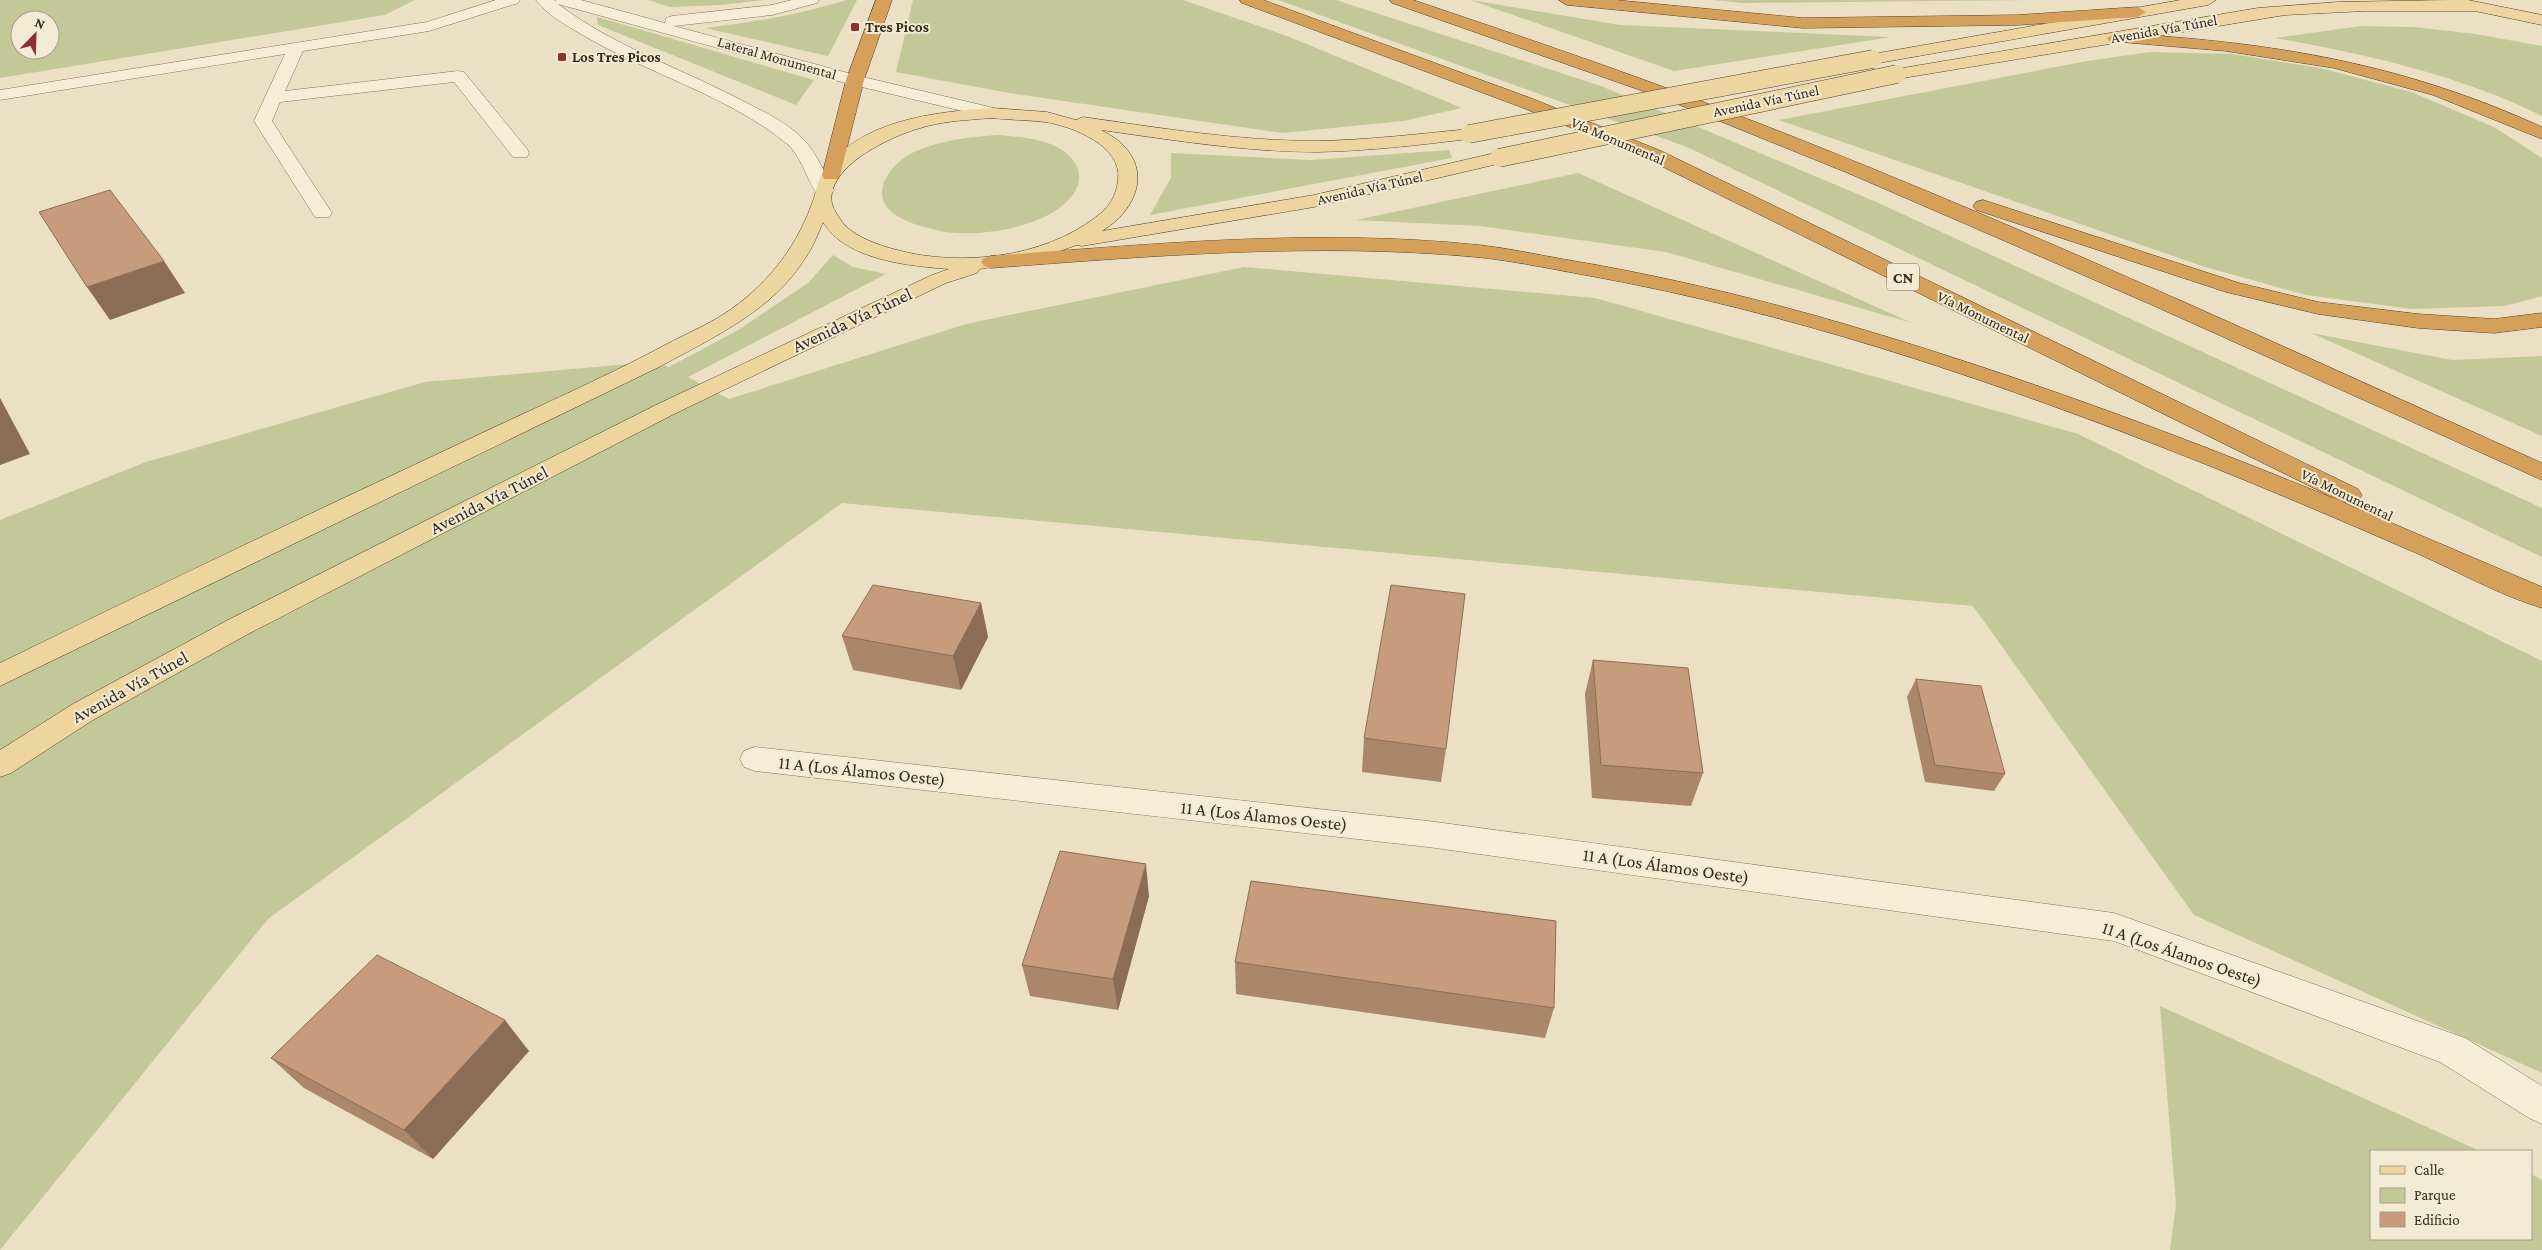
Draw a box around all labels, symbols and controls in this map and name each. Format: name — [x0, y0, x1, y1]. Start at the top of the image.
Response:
north arrow — [10, 10, 60, 60]
street label: Avenida Vía Túnel — [2110, 12, 2219, 46]
text: N — [33, 14, 48, 32]
place label: Tres Picos — [865, 19, 929, 35]
marker: Tres Picos — [849, 21, 861, 33]
street label: Lateral Monumental — [716, 33, 838, 83]
place label: Los Tres Picos — [572, 49, 661, 65]
marker: Los Tres Picos — [556, 51, 568, 63]
street label: Avenida Vía Túnel — [1712, 82, 1820, 120]
street label: Vía Monumental — [1569, 114, 1667, 168]
street label: Avenida Vía Túnel — [1316, 168, 1424, 208]
road number: CN — [1887, 264, 1919, 290]
street label: Avenida Vía Túnel — [789, 283, 915, 356]
street label: Vía Monumental — [1934, 288, 2032, 346]
street label: Avenida Vía Túnel — [427, 462, 551, 538]
street label: Vía Monumental — [2298, 466, 2396, 524]
street label: Avenida Vía Túnel — [69, 647, 192, 727]
street label: 11 A (Los Álamos Oeste) — [777, 752, 946, 791]
street label: 11 A (Los Álamos Oeste) — [1179, 797, 1348, 836]
street label: 11 A (Los Álamos Oeste) — [1581, 844, 1750, 889]
street label: 11 A (Los Álamos Oeste) — [2099, 917, 2265, 992]
legend — [2370, 1150, 2532, 1240]
text: Calle — [2414, 1162, 2445, 1178]
text: Parque — [2414, 1187, 2456, 1204]
text: Edificio — [2414, 1212, 2460, 1228]

